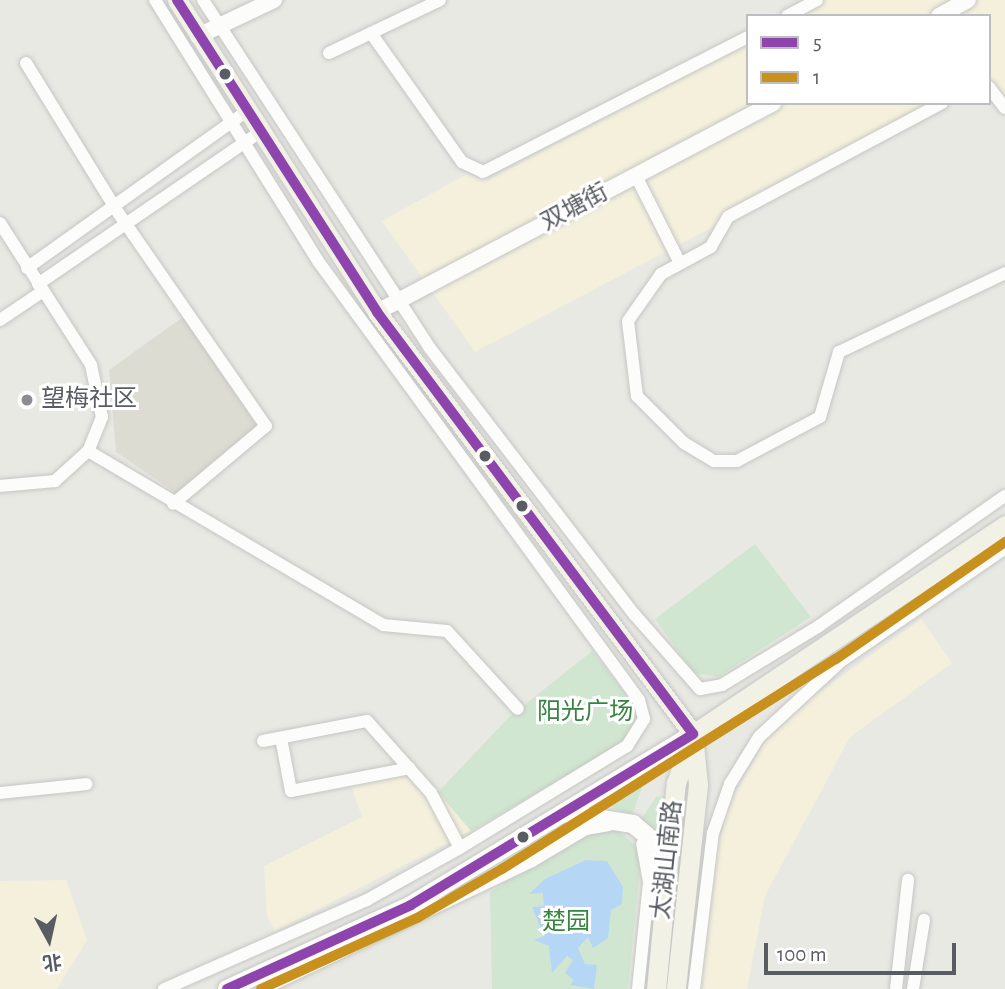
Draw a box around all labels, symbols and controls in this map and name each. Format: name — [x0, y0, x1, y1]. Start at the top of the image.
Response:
legend — [746, 14, 991, 105]
text: 5 — [813, 32, 822, 53]
unlabelled marker — [218, 67, 232, 81]
text: 1 — [813, 67, 820, 88]
street label: 双塘街 — [536, 178, 614, 238]
place label: 望梅社区 — [41, 386, 137, 414]
marker: 望梅社区 — [19, 392, 35, 408]
unlabelled marker — [478, 449, 492, 463]
unlabelled marker — [515, 499, 529, 513]
park label: 阳光广场 — [537, 699, 633, 727]
street label: 太湖山南路 — [647, 799, 689, 921]
unlabelled marker — [516, 830, 530, 844]
north arrow — [14, 905, 84, 975]
park label: 楚园 — [542, 909, 590, 937]
scale bar — [767, 930, 960, 974]
text: 100 m — [777, 944, 827, 965]
text: 北 — [41, 951, 63, 972]

